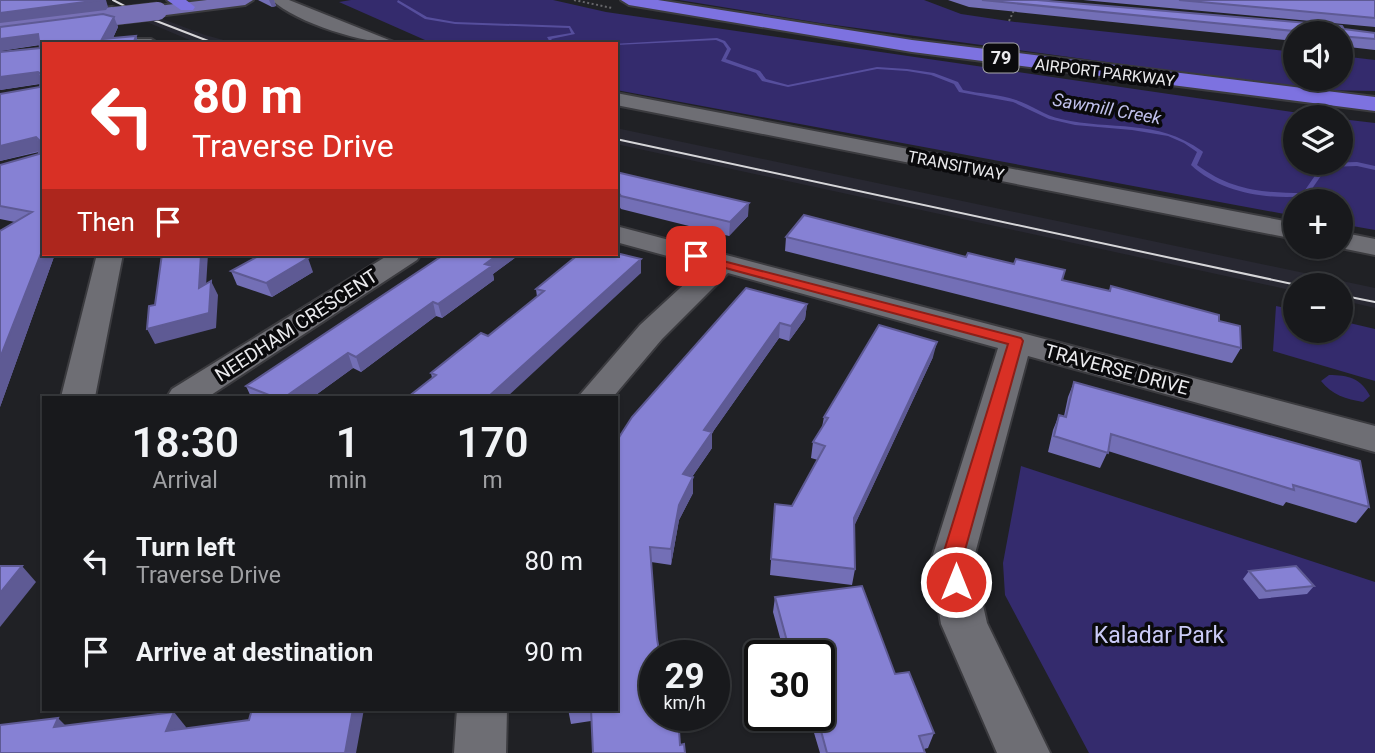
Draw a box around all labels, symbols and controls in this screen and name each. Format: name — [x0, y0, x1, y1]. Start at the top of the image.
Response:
map controls — [1283, 21, 1353, 343]
button: sound — [1283, 21, 1353, 91]
road number: 79 — [984, 44, 1018, 72]
street label: AIRPORT PARKWAY — [1034, 54, 1176, 91]
text: 80 m — [192, 68, 303, 125]
icon: left — [77, 70, 168, 161]
water label: Sawmill Creek — [1051, 89, 1164, 129]
button: layers — [1283, 105, 1353, 175]
text: Traverse Drive — [192, 127, 394, 165]
street label: TRANSITWAY — [906, 147, 1006, 184]
button: + — [1283, 189, 1353, 259]
icon: arrive — [149, 203, 187, 241]
text: Then — [77, 207, 135, 237]
pin — [666, 226, 726, 286]
icon: arrive — [677, 237, 715, 275]
street label: NEEDHAM CRESCENT — [211, 264, 382, 387]
button: − — [1283, 273, 1353, 343]
street label: TRAVERSE DRIVE — [1042, 339, 1192, 400]
text: 18:30 — [132, 418, 239, 467]
text: 1 — [336, 418, 360, 467]
text: 170 — [456, 418, 528, 467]
text: Arrival — [153, 467, 218, 494]
text: min — [328, 467, 367, 494]
text: m — [482, 467, 503, 494]
text: Turn left — [136, 532, 235, 562]
icon: left — [77, 542, 115, 580]
position arrow — [919, 545, 993, 619]
text: 80 m — [525, 546, 583, 576]
text: Traverse Drive — [136, 562, 281, 589]
park label: Kaladar Park — [1094, 622, 1225, 649]
icon: arrive — [77, 633, 115, 671]
text: Arrive at destination — [136, 637, 373, 667]
text: 90 m — [525, 637, 583, 667]
speed limit sign: 30 — [744, 640, 835, 731]
text: 29 — [664, 656, 705, 697]
text: km/h — [663, 692, 706, 713]

